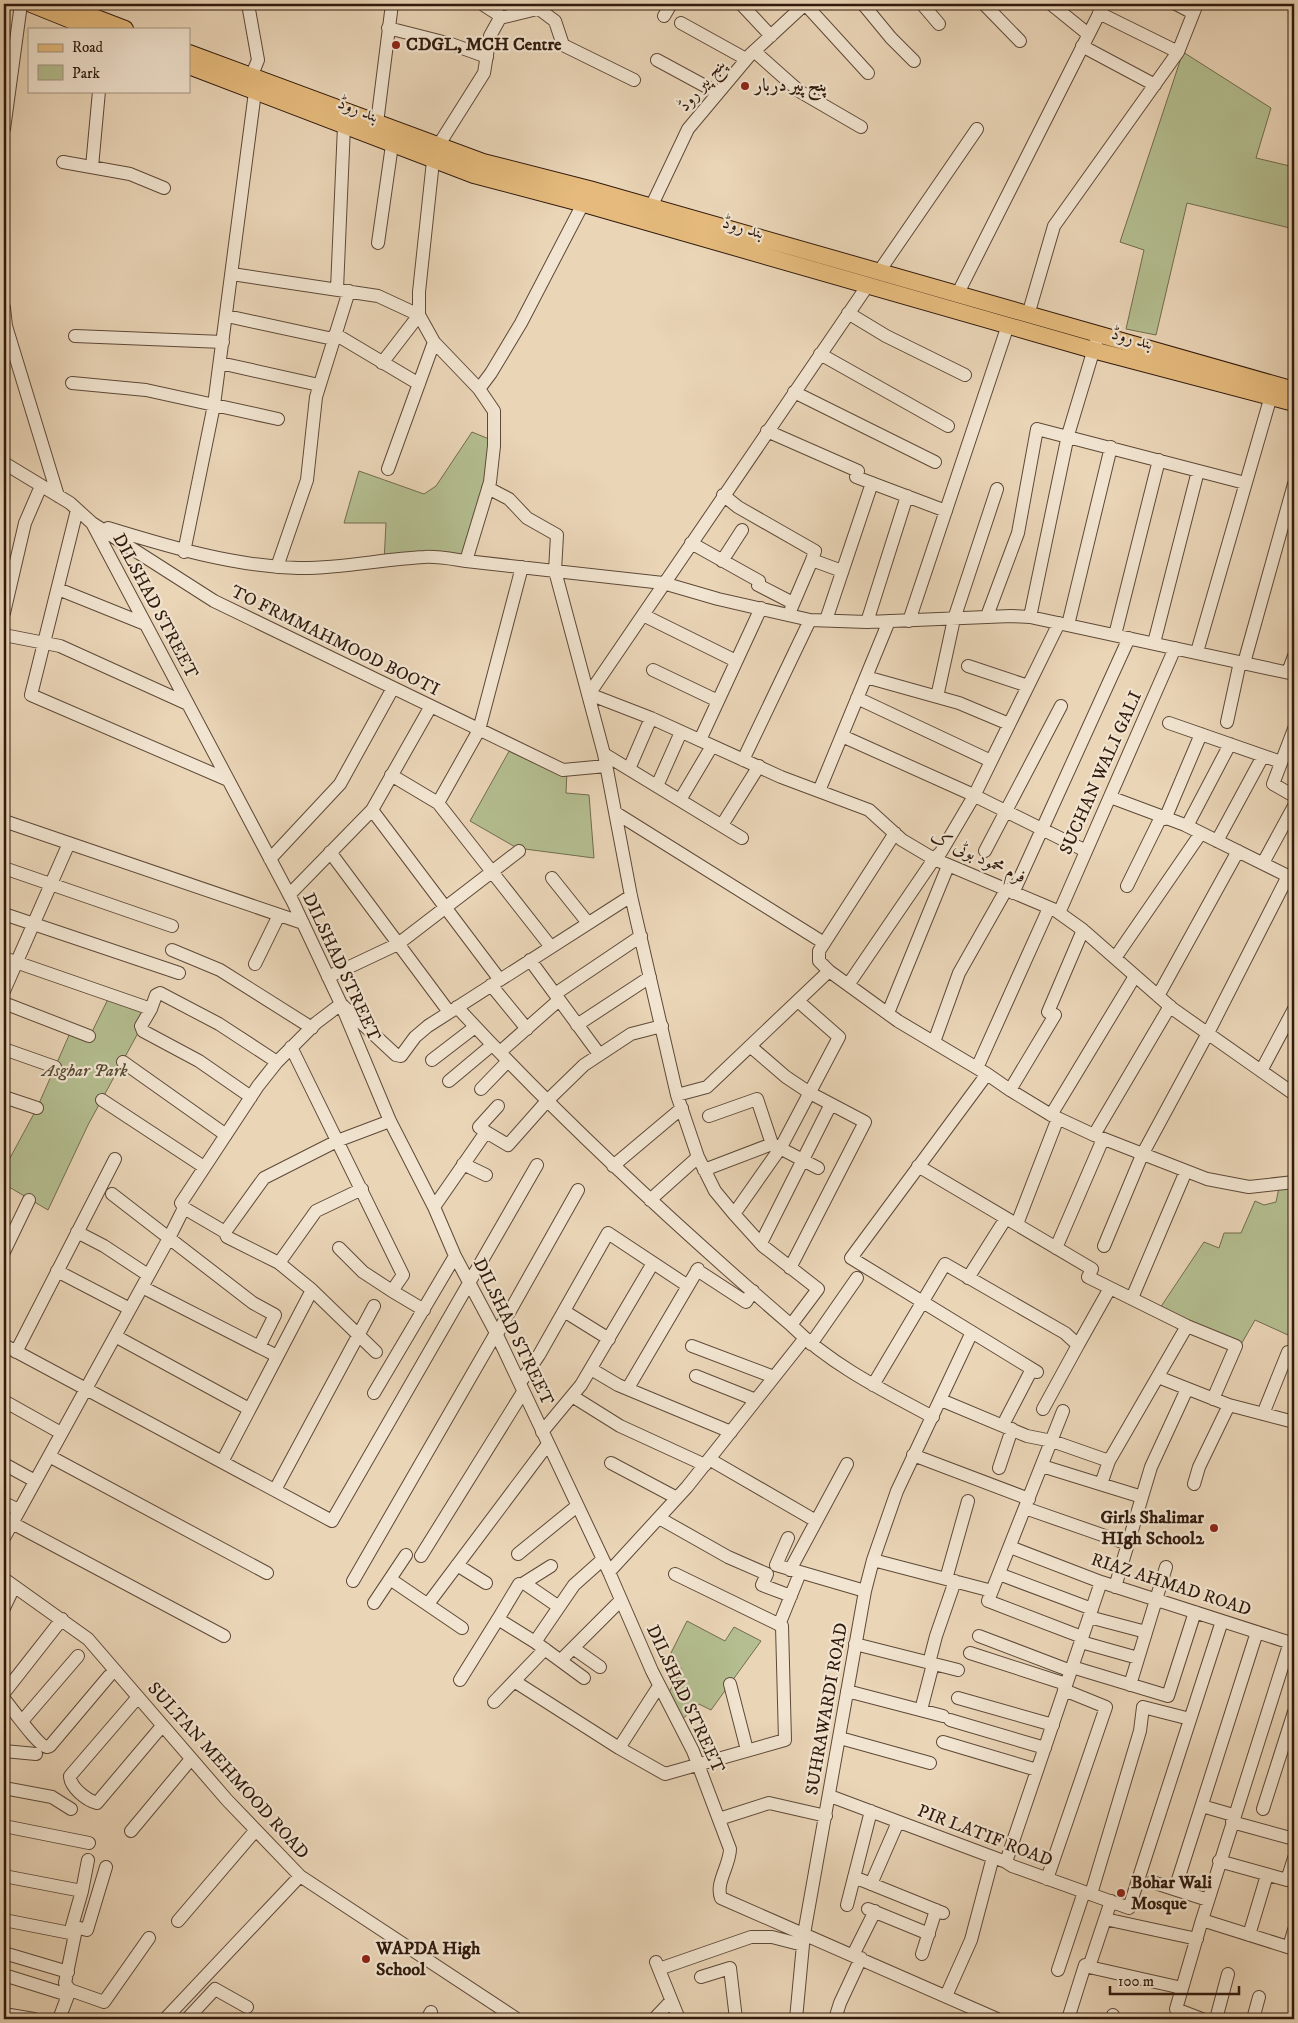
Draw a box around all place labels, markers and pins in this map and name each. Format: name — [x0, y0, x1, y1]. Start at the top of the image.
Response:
place label: CDGL, MCH Centre — [406, 34, 562, 56]
marker: CDGL, MCH Centre — [390, 39, 402, 51]
place label: پنج پیر دربار — [753, 75, 827, 101]
marker: پنج پیر دربار — [739, 80, 751, 92]
place label: Girls Shalimar HIgh School2 — [1100, 1507, 1205, 1550]
marker: Girls Shalimar HIgh School2 — [1208, 1522, 1220, 1534]
place label: Bohar Wali Mosque — [1131, 1872, 1212, 1915]
marker: Bohar Wali Mosque — [1115, 1887, 1127, 1899]
place label: WAPDA High School — [375, 1938, 481, 1981]
marker: WAPDA High School — [360, 1953, 372, 1965]

